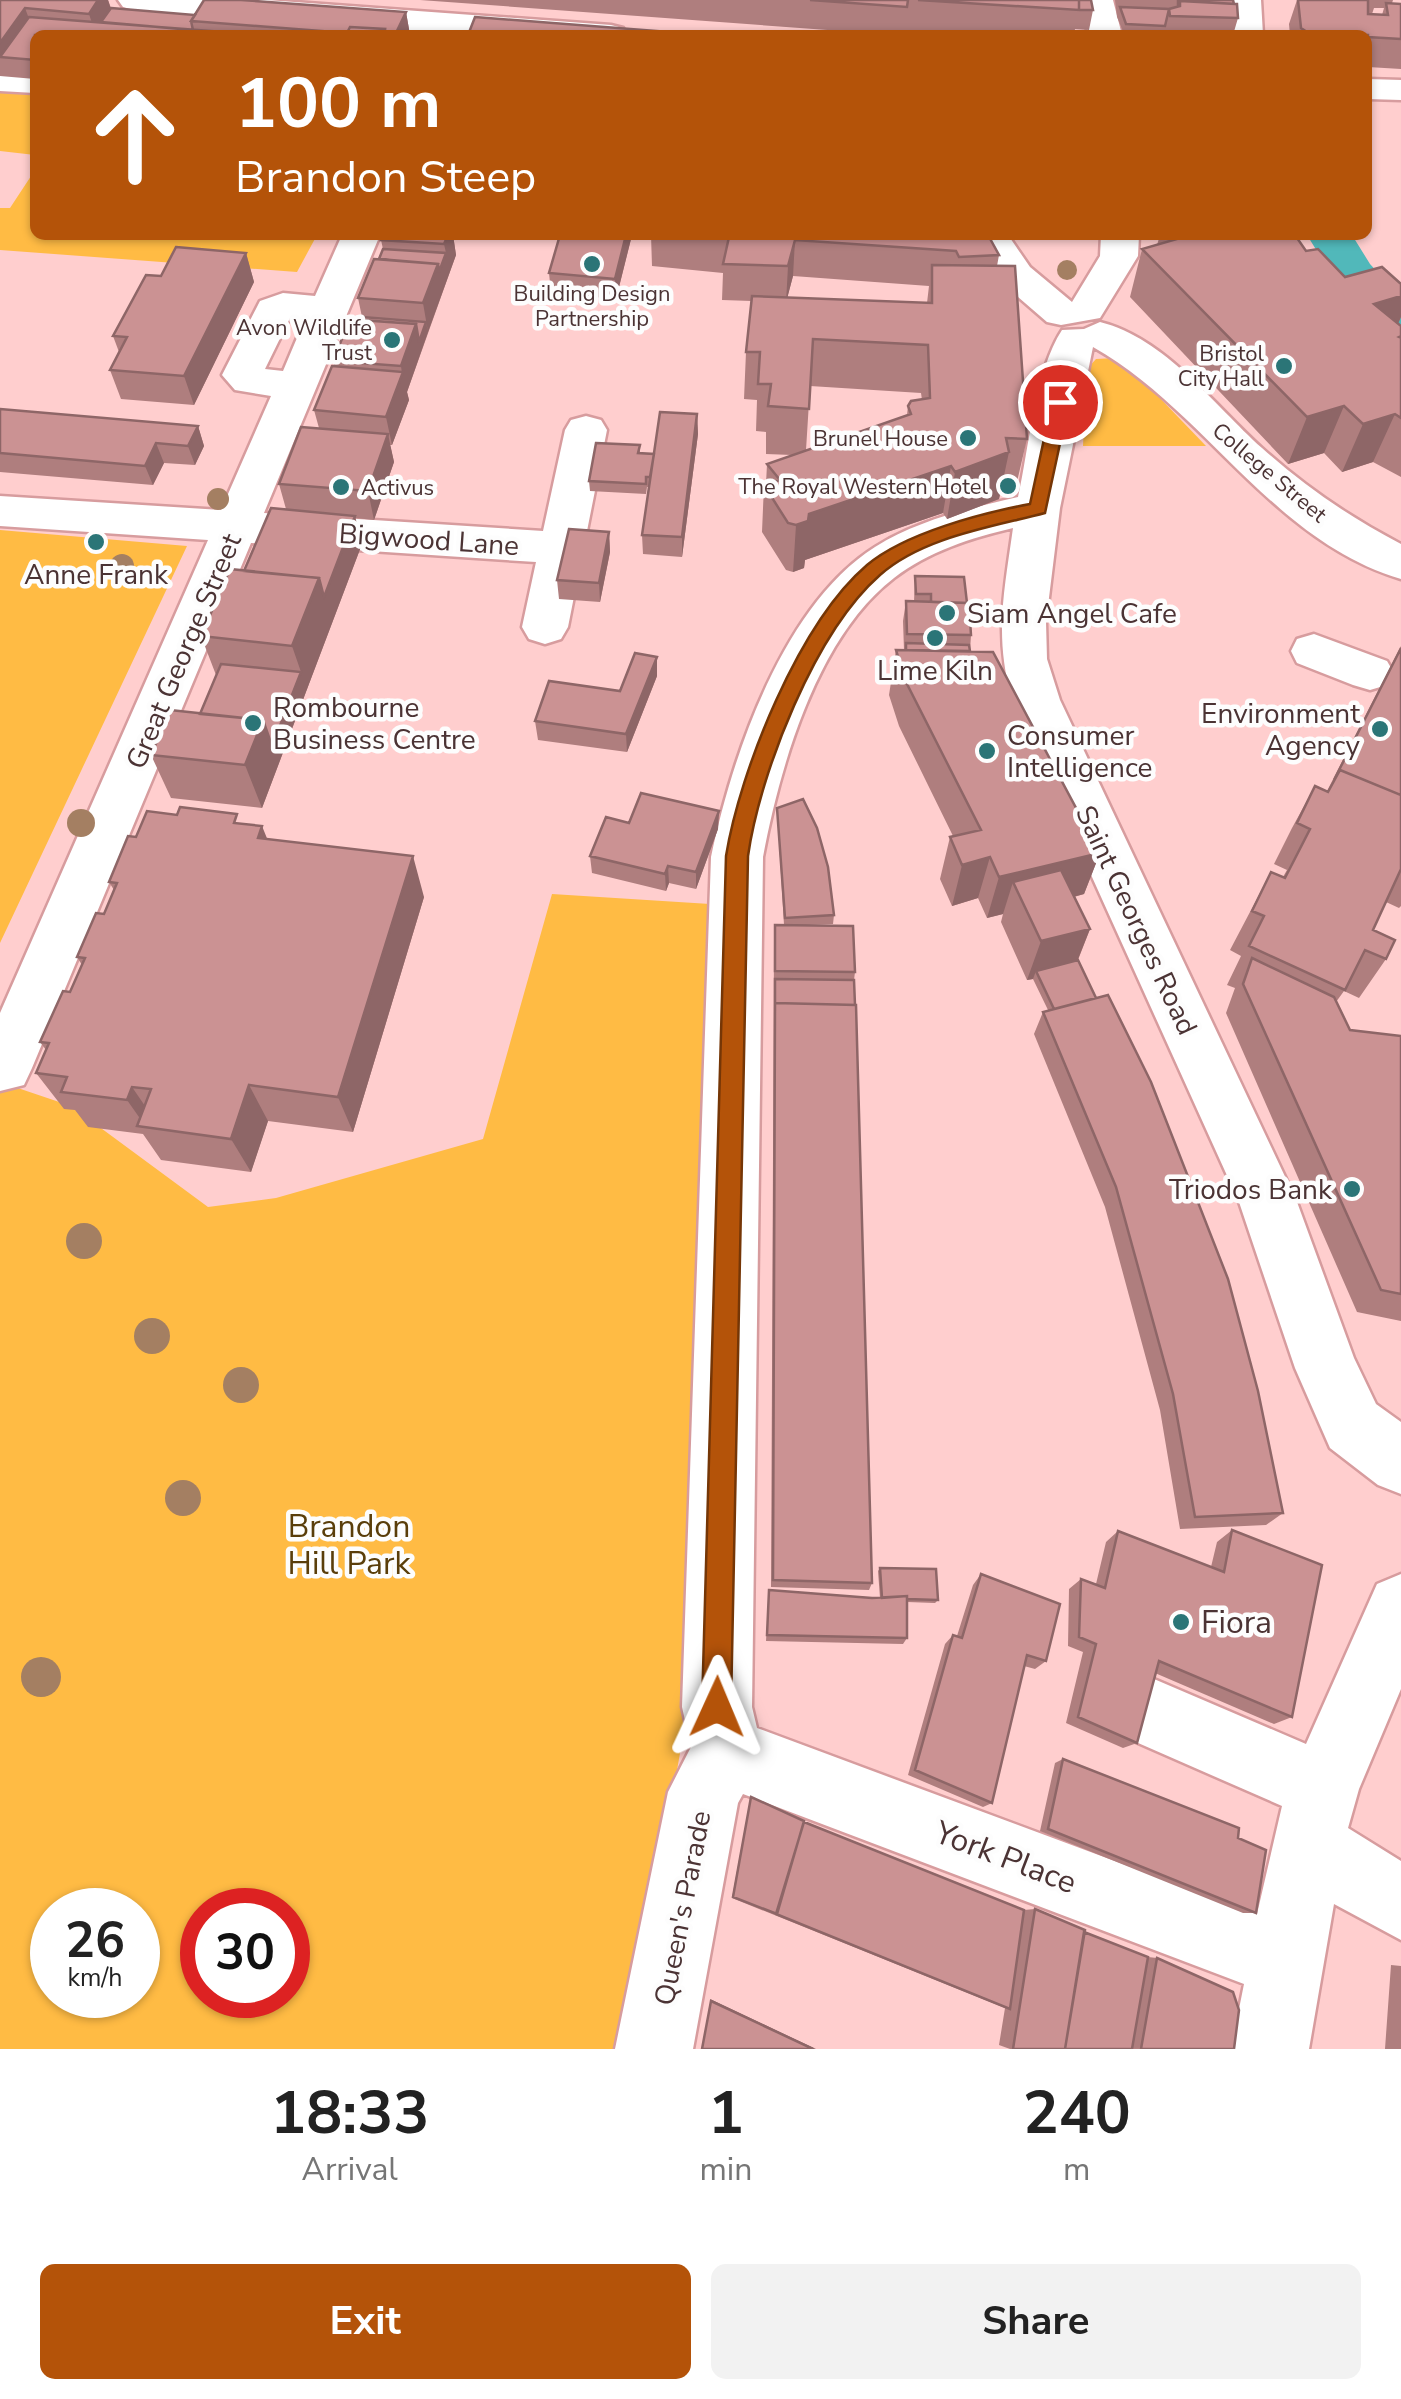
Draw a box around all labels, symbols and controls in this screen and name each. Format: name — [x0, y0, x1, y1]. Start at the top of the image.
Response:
text: 100 m — [235, 56, 441, 152]
icon: ahead — [70, 70, 200, 200]
text: Brandon Steep — [235, 147, 536, 208]
marker: Building Design Partnership — [581, 253, 603, 275]
place label: Building Design Partnership — [514, 279, 670, 334]
place label: Avon Wildlife Trust — [236, 313, 372, 368]
marker: Avon Wildlife Trust — [381, 329, 403, 351]
place label: Bristol City Hall — [1178, 339, 1264, 394]
marker: Bristol City Hall — [1273, 355, 1295, 377]
pin — [1018, 360, 1103, 445]
icon: arrive — [1033, 375, 1088, 430]
street label: College Street — [1206, 416, 1333, 530]
place label: Brunel House — [813, 424, 948, 454]
marker: Brunel House — [957, 427, 979, 449]
place label: The Royal Western Hotel — [738, 472, 988, 502]
place label: Activus — [361, 473, 434, 503]
marker: The Royal Western Hotel — [997, 475, 1019, 497]
marker: Activus — [330, 476, 352, 498]
street label: Bigwood Lane — [337, 515, 520, 565]
street label: Great George Street — [117, 528, 251, 775]
marker: Anne Frank — [85, 531, 107, 553]
place label: Anne Frank — [24, 556, 169, 594]
place label: Siam Angel Cafe — [967, 595, 1177, 633]
marker: Siam Angel Cafe — [936, 602, 958, 624]
marker: Lime Kiln — [924, 627, 946, 649]
place label: Lime Kiln — [877, 652, 993, 690]
place label: Rombourne Business Centre — [273, 689, 476, 759]
place label: Environment Agency — [1201, 695, 1361, 765]
marker: Rombourne Business Centre — [242, 712, 264, 734]
place label: Consumer Intelligence — [1007, 717, 1153, 787]
marker: Environment Agency — [1369, 718, 1391, 740]
marker: Consumer Intelligence — [976, 740, 998, 762]
street label: Saint Georges Road — [1066, 799, 1206, 1041]
place label: Triodos Bank — [1169, 1171, 1333, 1209]
marker: Triodos Bank — [1341, 1178, 1363, 1200]
park label: Brandon Hill Park — [288, 1505, 411, 1585]
place label: Fiora — [1201, 1601, 1272, 1644]
marker: Fiora — [1170, 1611, 1192, 1633]
position arrow — [665, 1655, 769, 1759]
street label: Queen's Parade — [645, 1808, 720, 2009]
street label: York Place — [928, 1810, 1083, 1904]
speed limit sign: 30 — [180, 1888, 310, 2018]
text: 26 — [65, 1906, 125, 1975]
text: km/h — [67, 1961, 123, 1995]
text: 18:33 — [270, 2072, 429, 2154]
text: 1 — [708, 2072, 744, 2154]
text: 240 — [1023, 2072, 1131, 2154]
text: Arrival — [302, 2148, 398, 2191]
text: min — [699, 2148, 752, 2191]
text: m — [1063, 2148, 1090, 2191]
button: Exit — [40, 2264, 691, 2379]
button: Share — [711, 2264, 1361, 2379]

